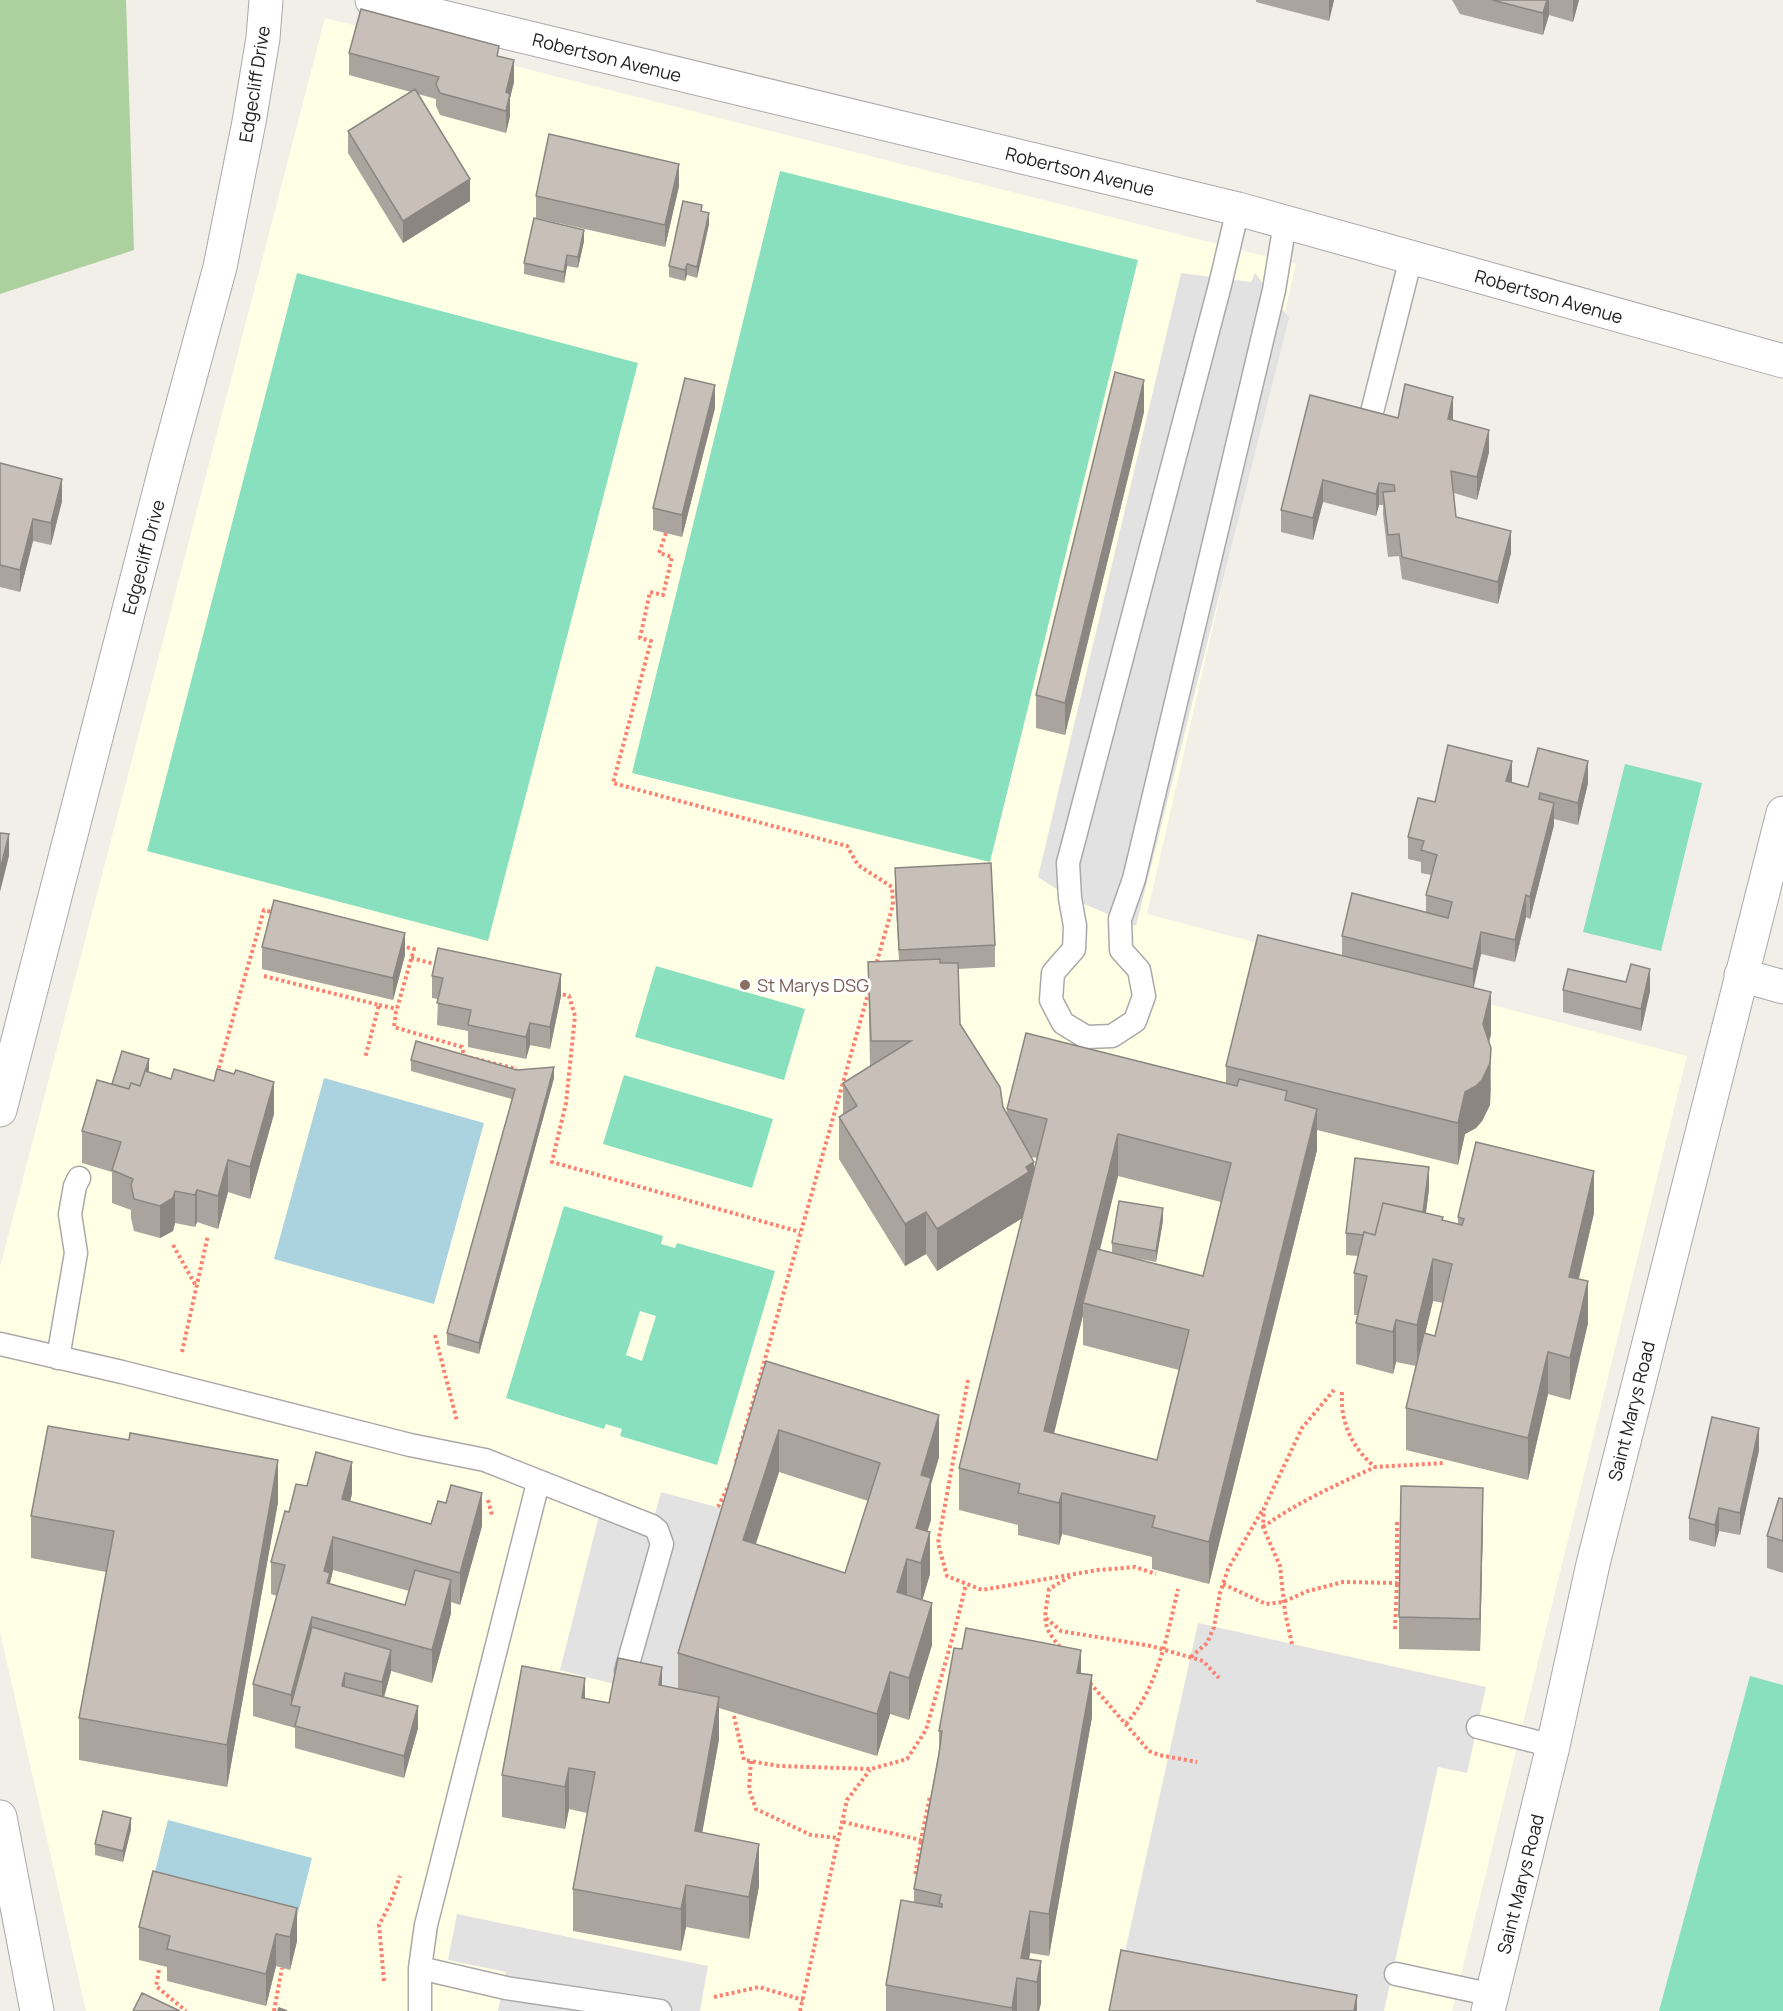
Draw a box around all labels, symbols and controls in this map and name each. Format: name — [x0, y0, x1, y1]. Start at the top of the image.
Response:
street label: Edgecliff Drive — [233, 24, 275, 144]
street label: Robertson Avenue — [530, 27, 684, 87]
street label: Robertson Avenue — [1003, 141, 1157, 201]
street label: Robertson Avenue — [1472, 263, 1626, 329]
street label: Edgecliff Drive — [116, 497, 170, 617]
place label: St Marys DSG — [757, 973, 869, 997]
marker: St Marys DSG — [738, 978, 752, 992]
street label: Saint Marys Road — [1602, 1338, 1660, 1484]
street label: Saint Marys Road — [1491, 1811, 1549, 1957]

